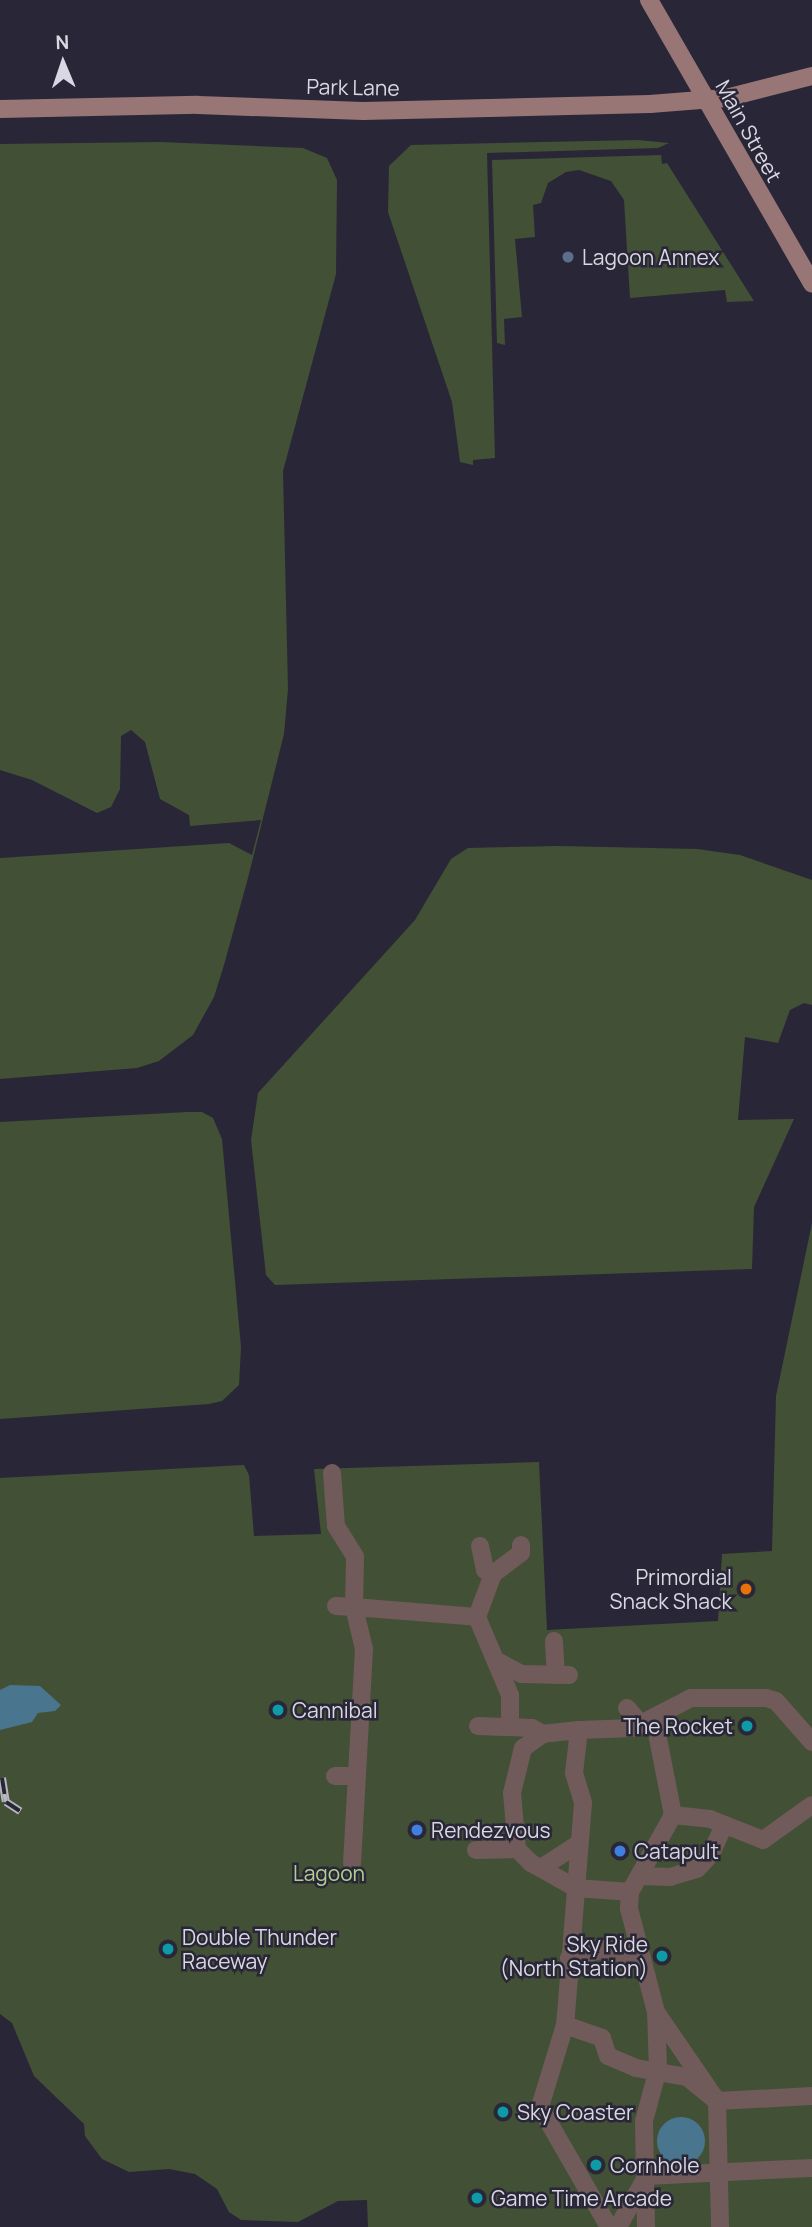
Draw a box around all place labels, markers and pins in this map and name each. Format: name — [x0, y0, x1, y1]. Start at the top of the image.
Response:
place label: Lagoon Annex — [582, 244, 719, 270]
marker: Lagoon Annex — [560, 249, 576, 265]
place label: Primordial Snack Shack — [610, 1564, 732, 1614]
marker: Primordial Snack Shack — [738, 1581, 754, 1597]
place label: Cannibal — [292, 1697, 378, 1723]
marker: Cannibal — [270, 1702, 286, 1718]
place label: The Rocket — [623, 1713, 733, 1739]
marker: The Rocket — [739, 1718, 755, 1734]
place label: Rendezvous — [431, 1817, 551, 1843]
marker: Rendezvous — [409, 1822, 425, 1838]
place label: Catapult — [634, 1838, 719, 1864]
marker: Catapult — [612, 1843, 628, 1859]
place label: Double Thunder Raceway — [182, 1924, 337, 1974]
place label: Sky Ride (North Station) — [500, 1931, 648, 1981]
marker: Double Thunder Raceway — [160, 1941, 176, 1957]
marker: Sky Ride (North Station) — [654, 1948, 670, 1964]
place label: Sky Coaster — [517, 2099, 634, 2125]
marker: Sky Coaster — [495, 2104, 511, 2120]
place label: Cornhole — [610, 2152, 700, 2178]
marker: Cornhole — [588, 2157, 604, 2173]
place label: Game Time Arcade — [491, 2185, 672, 2211]
marker: Game Time Arcade — [469, 2190, 485, 2206]

